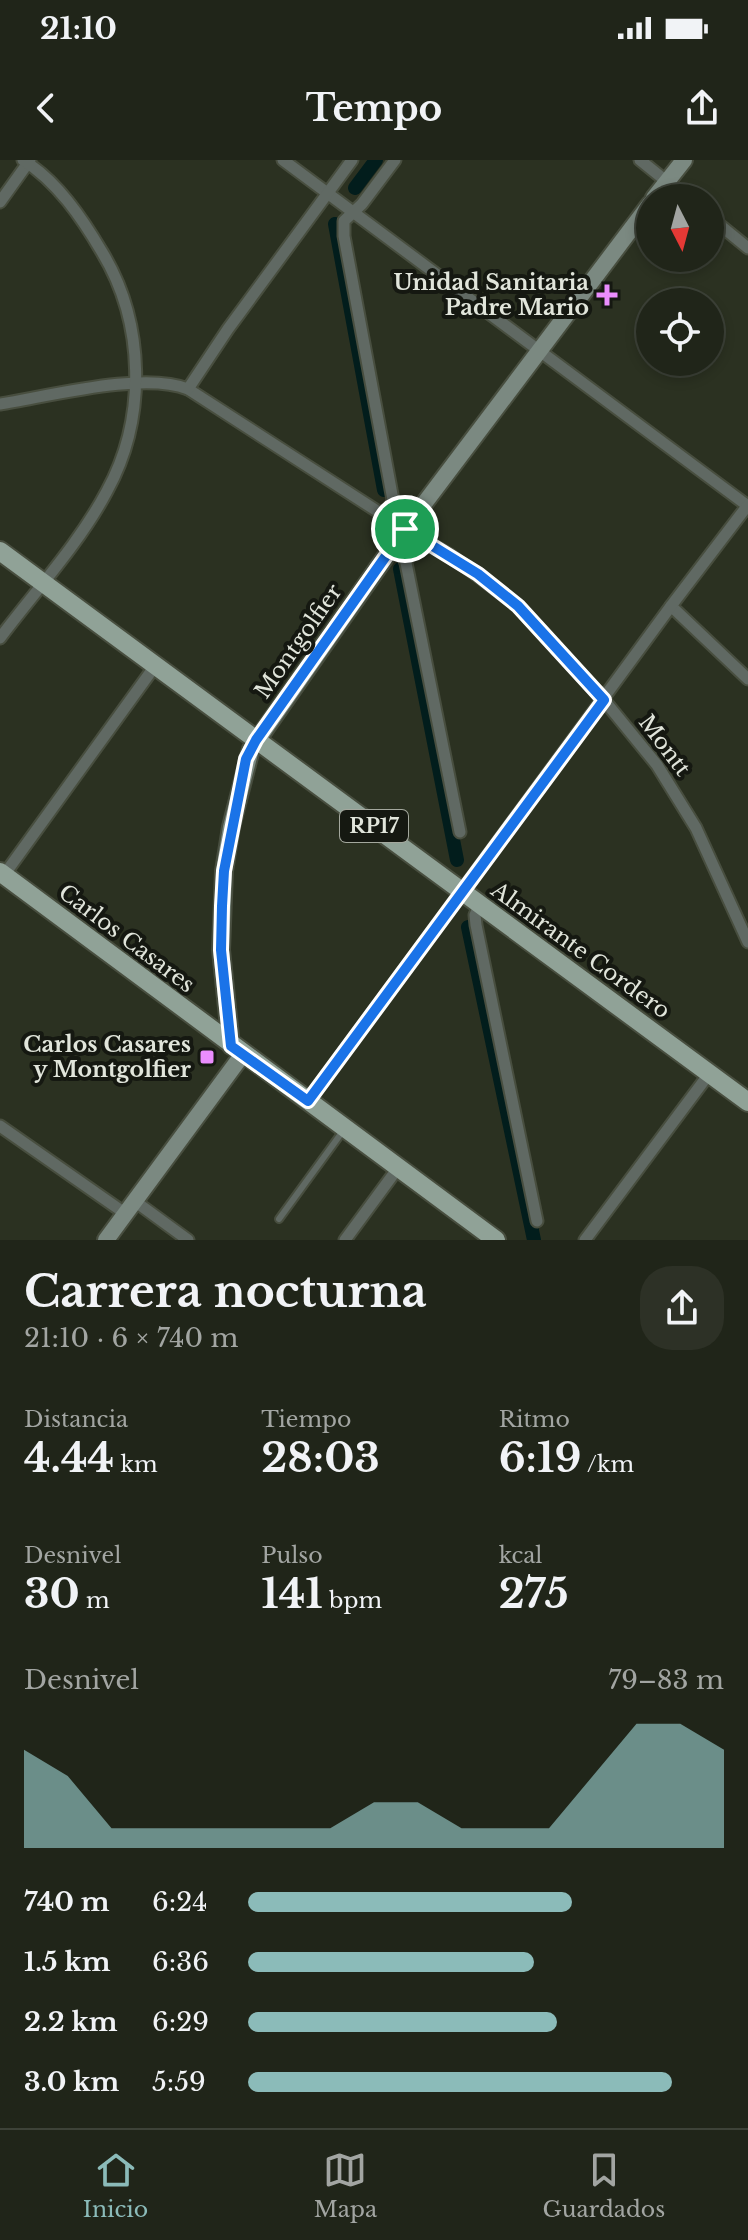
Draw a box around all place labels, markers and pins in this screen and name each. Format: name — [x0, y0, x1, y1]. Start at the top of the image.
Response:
place label: Unidad Sanitaria Padre Mario — [394, 269, 589, 321]
marker: Unidad Sanitaria Padre Mario — [596, 284, 618, 306]
pin — [371, 495, 439, 563]
place label: Carlos Casares y Montgolfier — [23, 1031, 191, 1083]
marker: Carlos Casares y Montgolfier — [198, 1048, 216, 1066]

